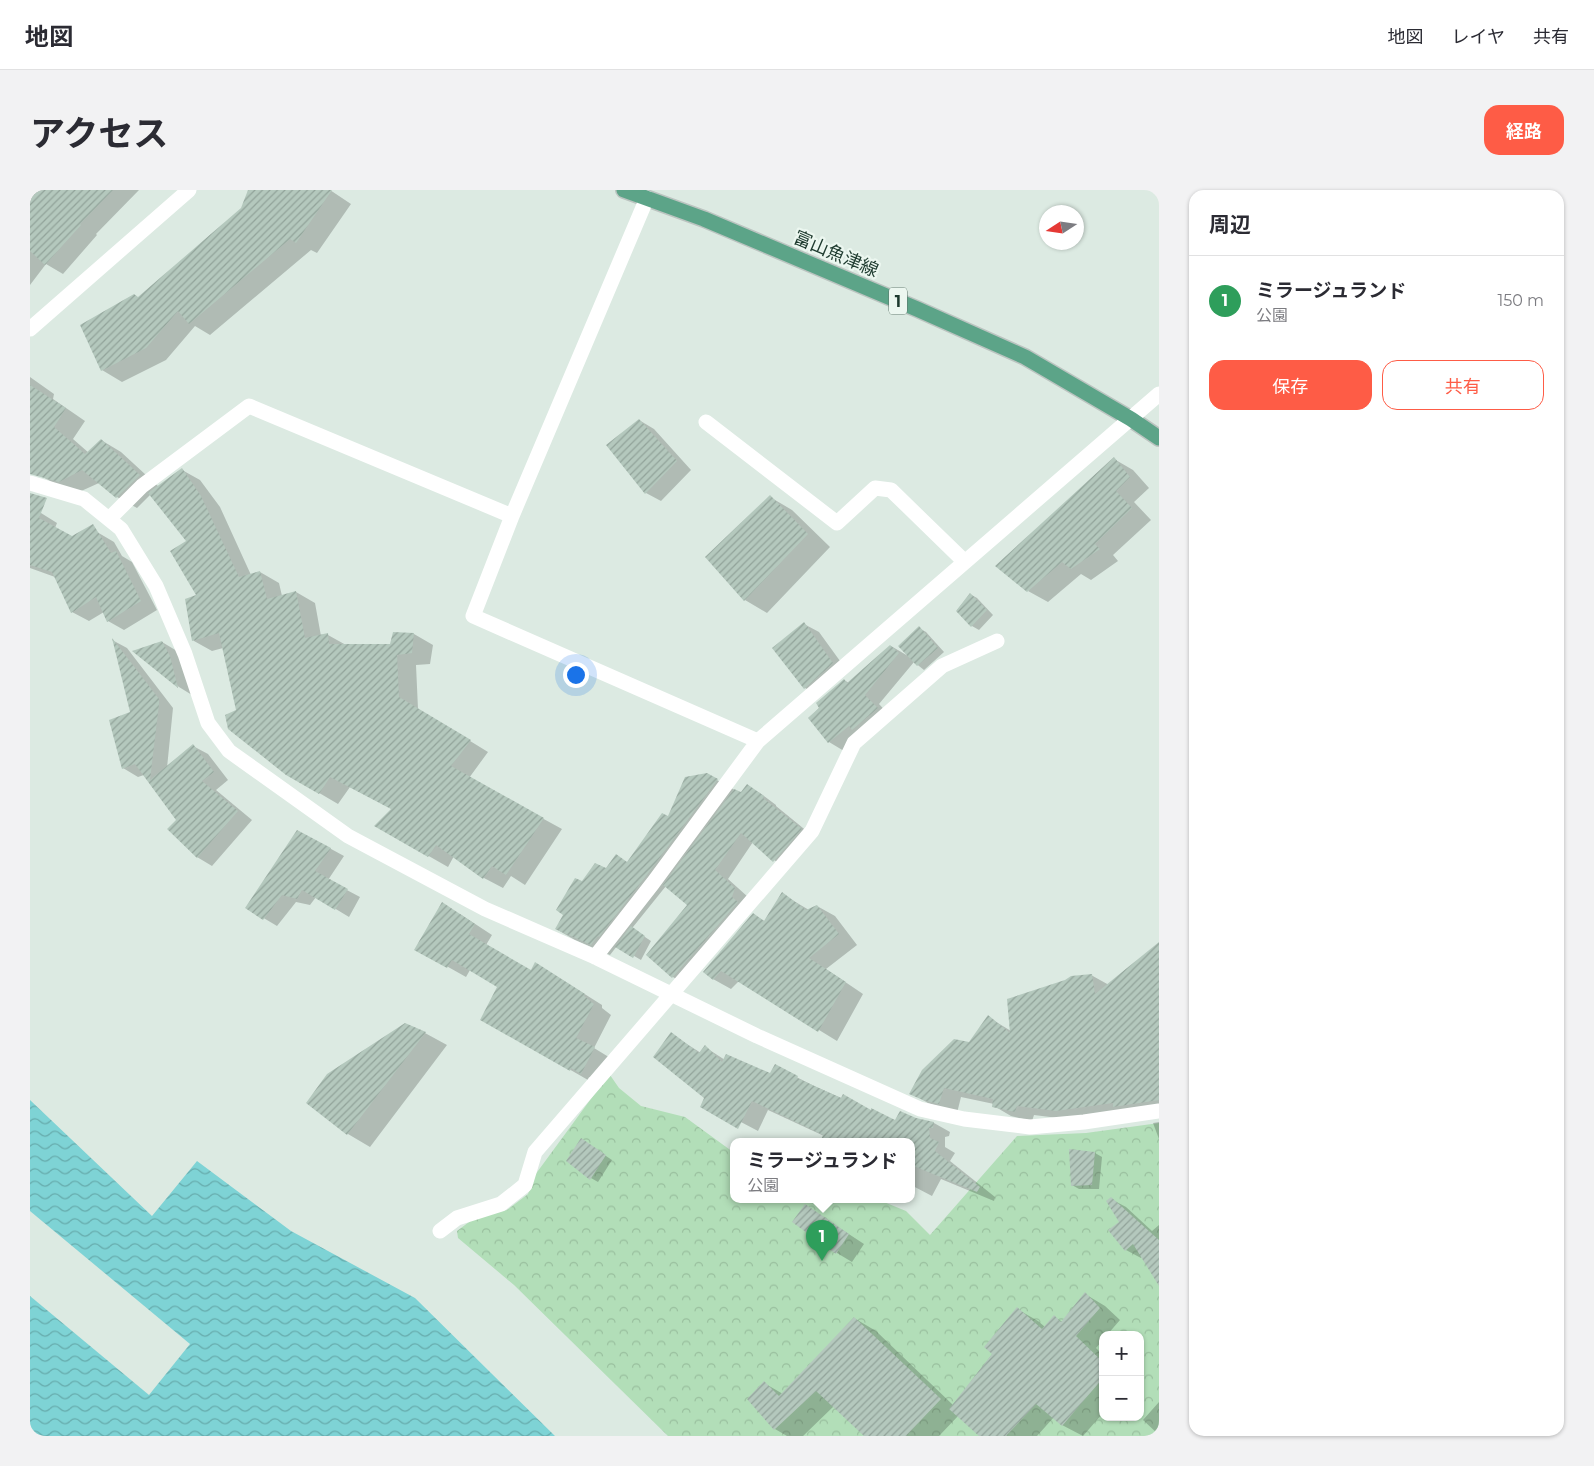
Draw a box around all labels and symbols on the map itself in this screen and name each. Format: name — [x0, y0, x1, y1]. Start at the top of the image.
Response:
north arrow — [1039, 205, 1084, 250]
street label: 富山魚津線 — [790, 226, 882, 282]
road number: 1 — [889, 288, 907, 314]
your location — [563, 662, 589, 688]
pin: 1 — [806, 1220, 838, 1261]

